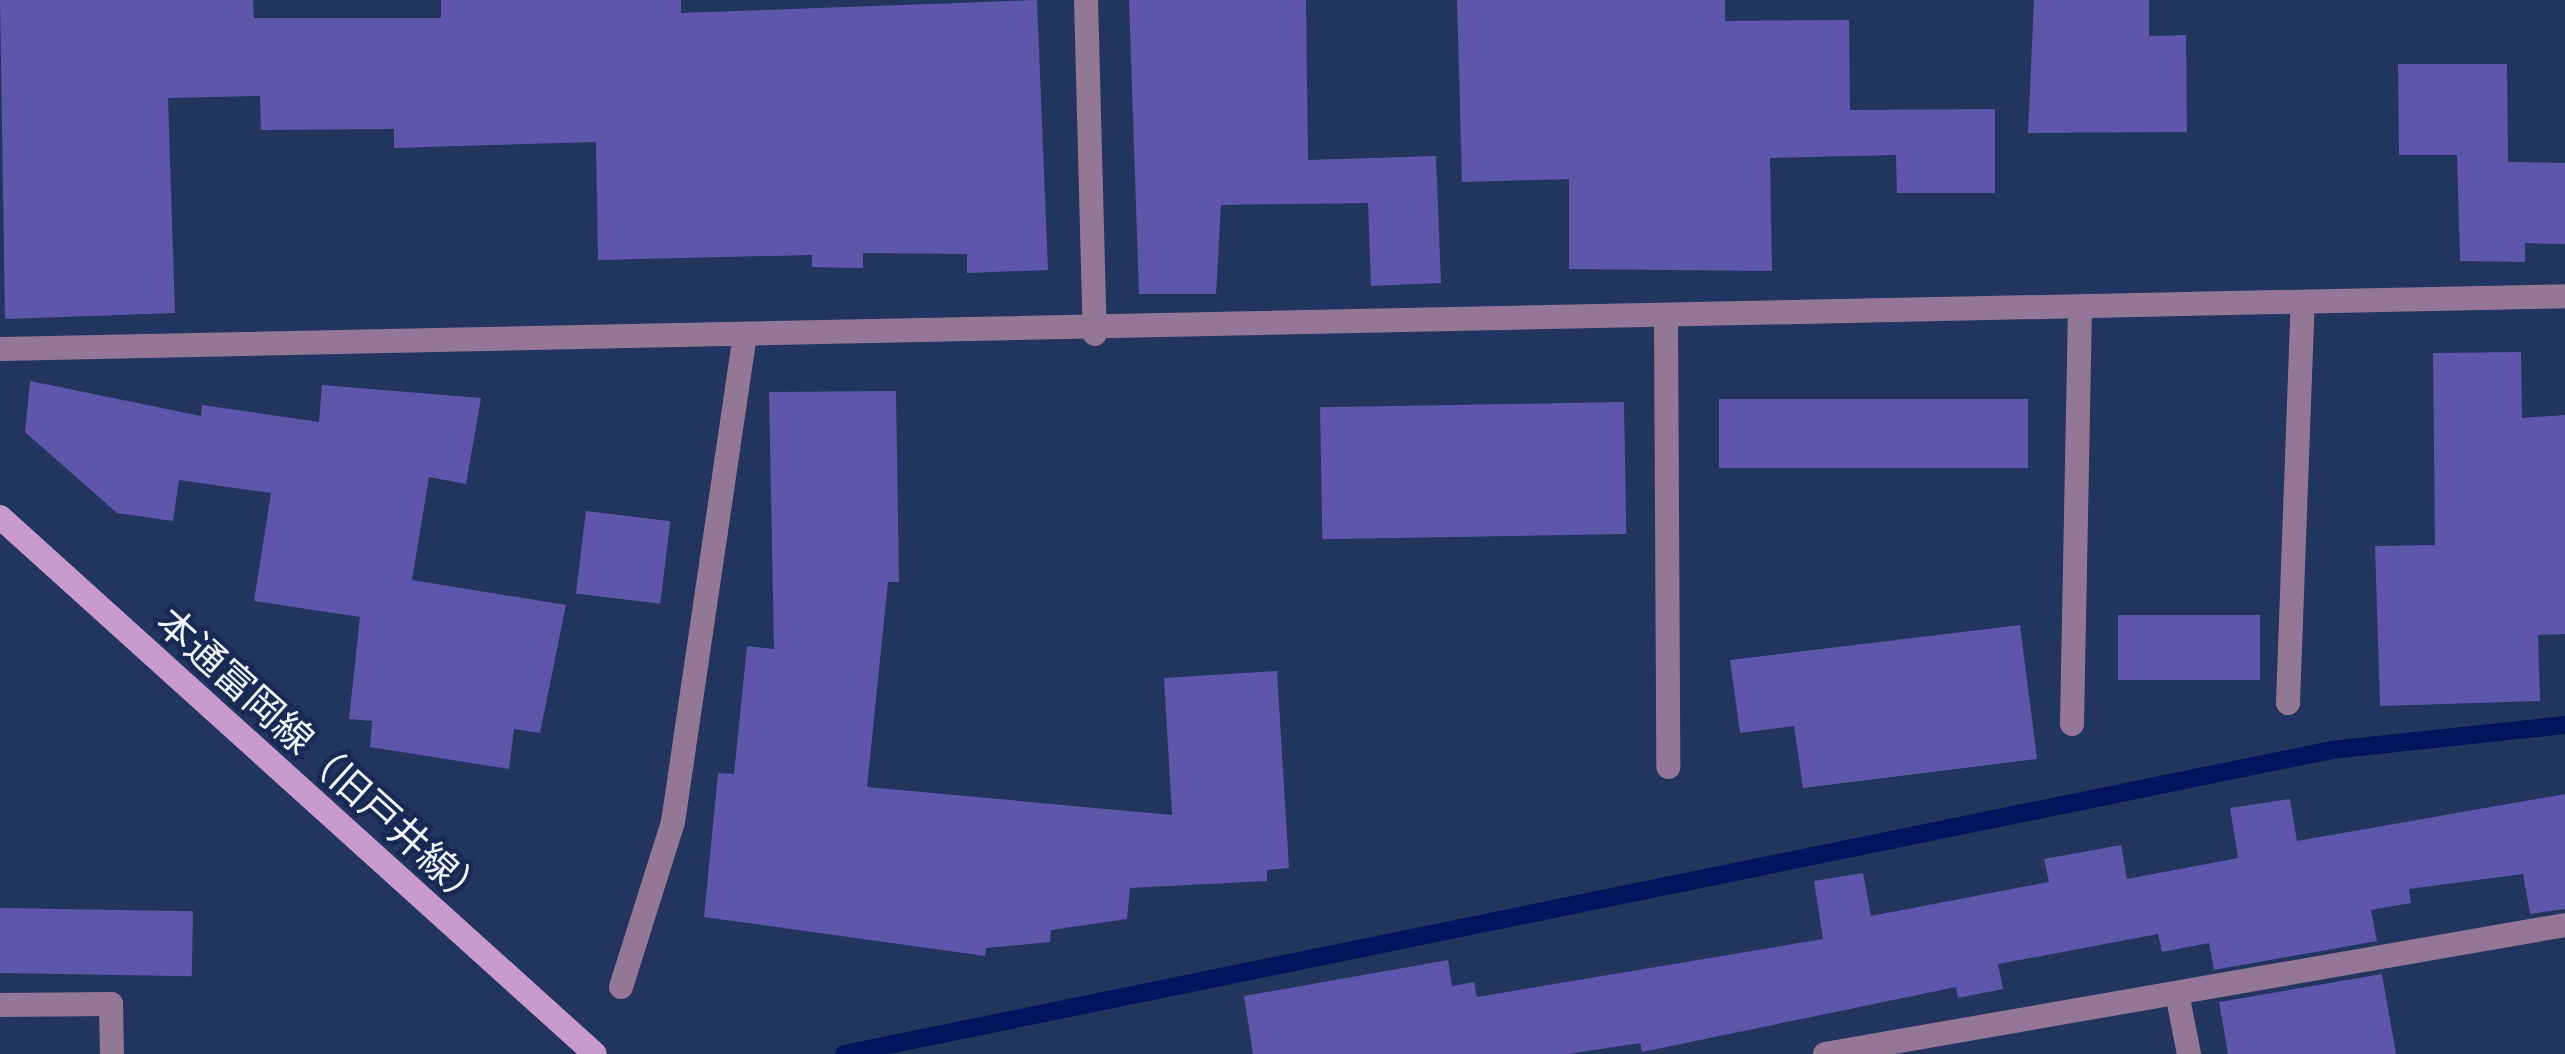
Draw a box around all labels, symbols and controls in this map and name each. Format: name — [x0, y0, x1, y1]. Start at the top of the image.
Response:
street label: 本通富岡線（旧戸井線） — [147, 598, 497, 920]

